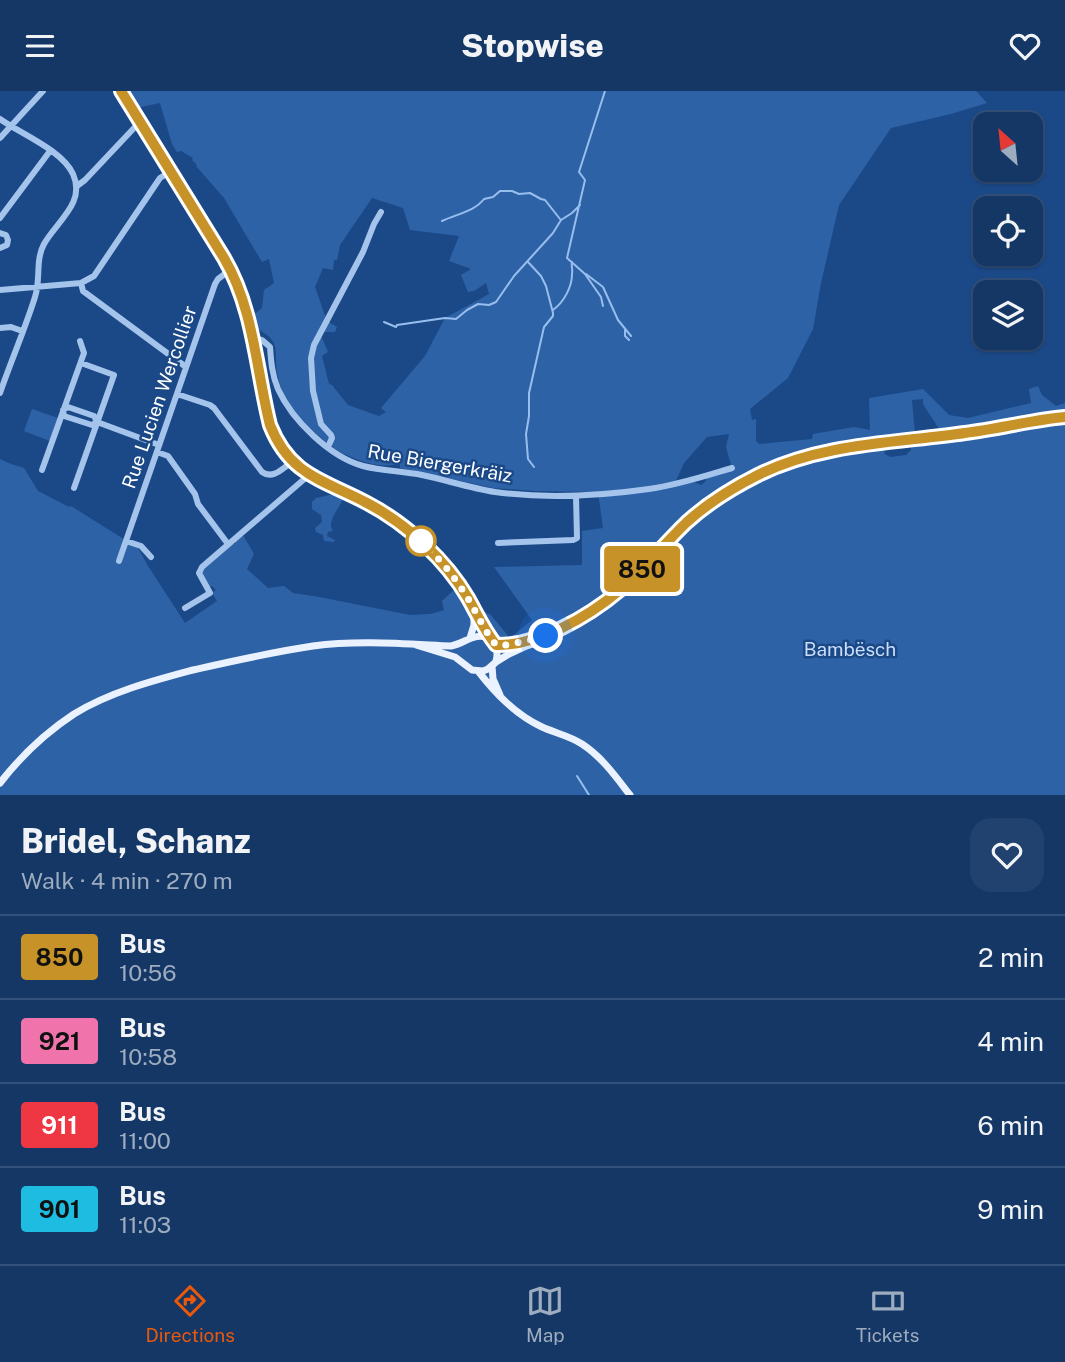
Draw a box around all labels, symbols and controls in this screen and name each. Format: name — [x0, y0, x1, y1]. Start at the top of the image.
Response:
icon: menu — [21, 27, 59, 65]
text: Stopwise — [461, 27, 604, 64]
icon: heart — [1006, 27, 1044, 65]
north arrow — [973, 112, 1043, 182]
map controls — [973, 112, 1043, 350]
button: locate — [973, 196, 1043, 266]
button: layers — [973, 280, 1043, 350]
street label: Rue Lucien Wercollier — [117, 303, 201, 491]
street label: Rue Biergerkräiz — [366, 439, 514, 487]
unlabelled marker — [406, 526, 436, 556]
line badge: 850 — [602, 546, 682, 592]
text: 850 — [618, 555, 666, 583]
your location — [528, 618, 563, 653]
park label: Bambësch — [804, 638, 896, 660]
button: heart — [970, 818, 1044, 892]
text: Bridel, Schanz — [21, 822, 251, 860]
text: Walk · 4 min · 270 m — [21, 867, 233, 894]
text: Bus — [119, 928, 166, 959]
text: 2 min — [978, 942, 1044, 973]
text: 850 — [36, 943, 83, 971]
text: 10:56 — [119, 959, 177, 986]
text: Bus — [119, 1012, 166, 1043]
text: 4 min — [977, 1026, 1044, 1057]
text: 921 — [39, 1027, 80, 1055]
text: 10:58 — [119, 1043, 177, 1070]
text: Bus — [119, 1096, 166, 1127]
text: 6 min — [977, 1110, 1044, 1141]
text: 911 — [41, 1111, 78, 1139]
text: 11:00 — [119, 1127, 171, 1154]
text: Bus — [119, 1180, 166, 1211]
text: 9 min — [977, 1194, 1044, 1225]
text: 901 — [39, 1195, 80, 1223]
text: 11:03 — [119, 1211, 171, 1238]
tab: Directions — [146, 1282, 235, 1346]
tab: Map — [526, 1282, 565, 1346]
tab: Tickets — [856, 1282, 919, 1346]

